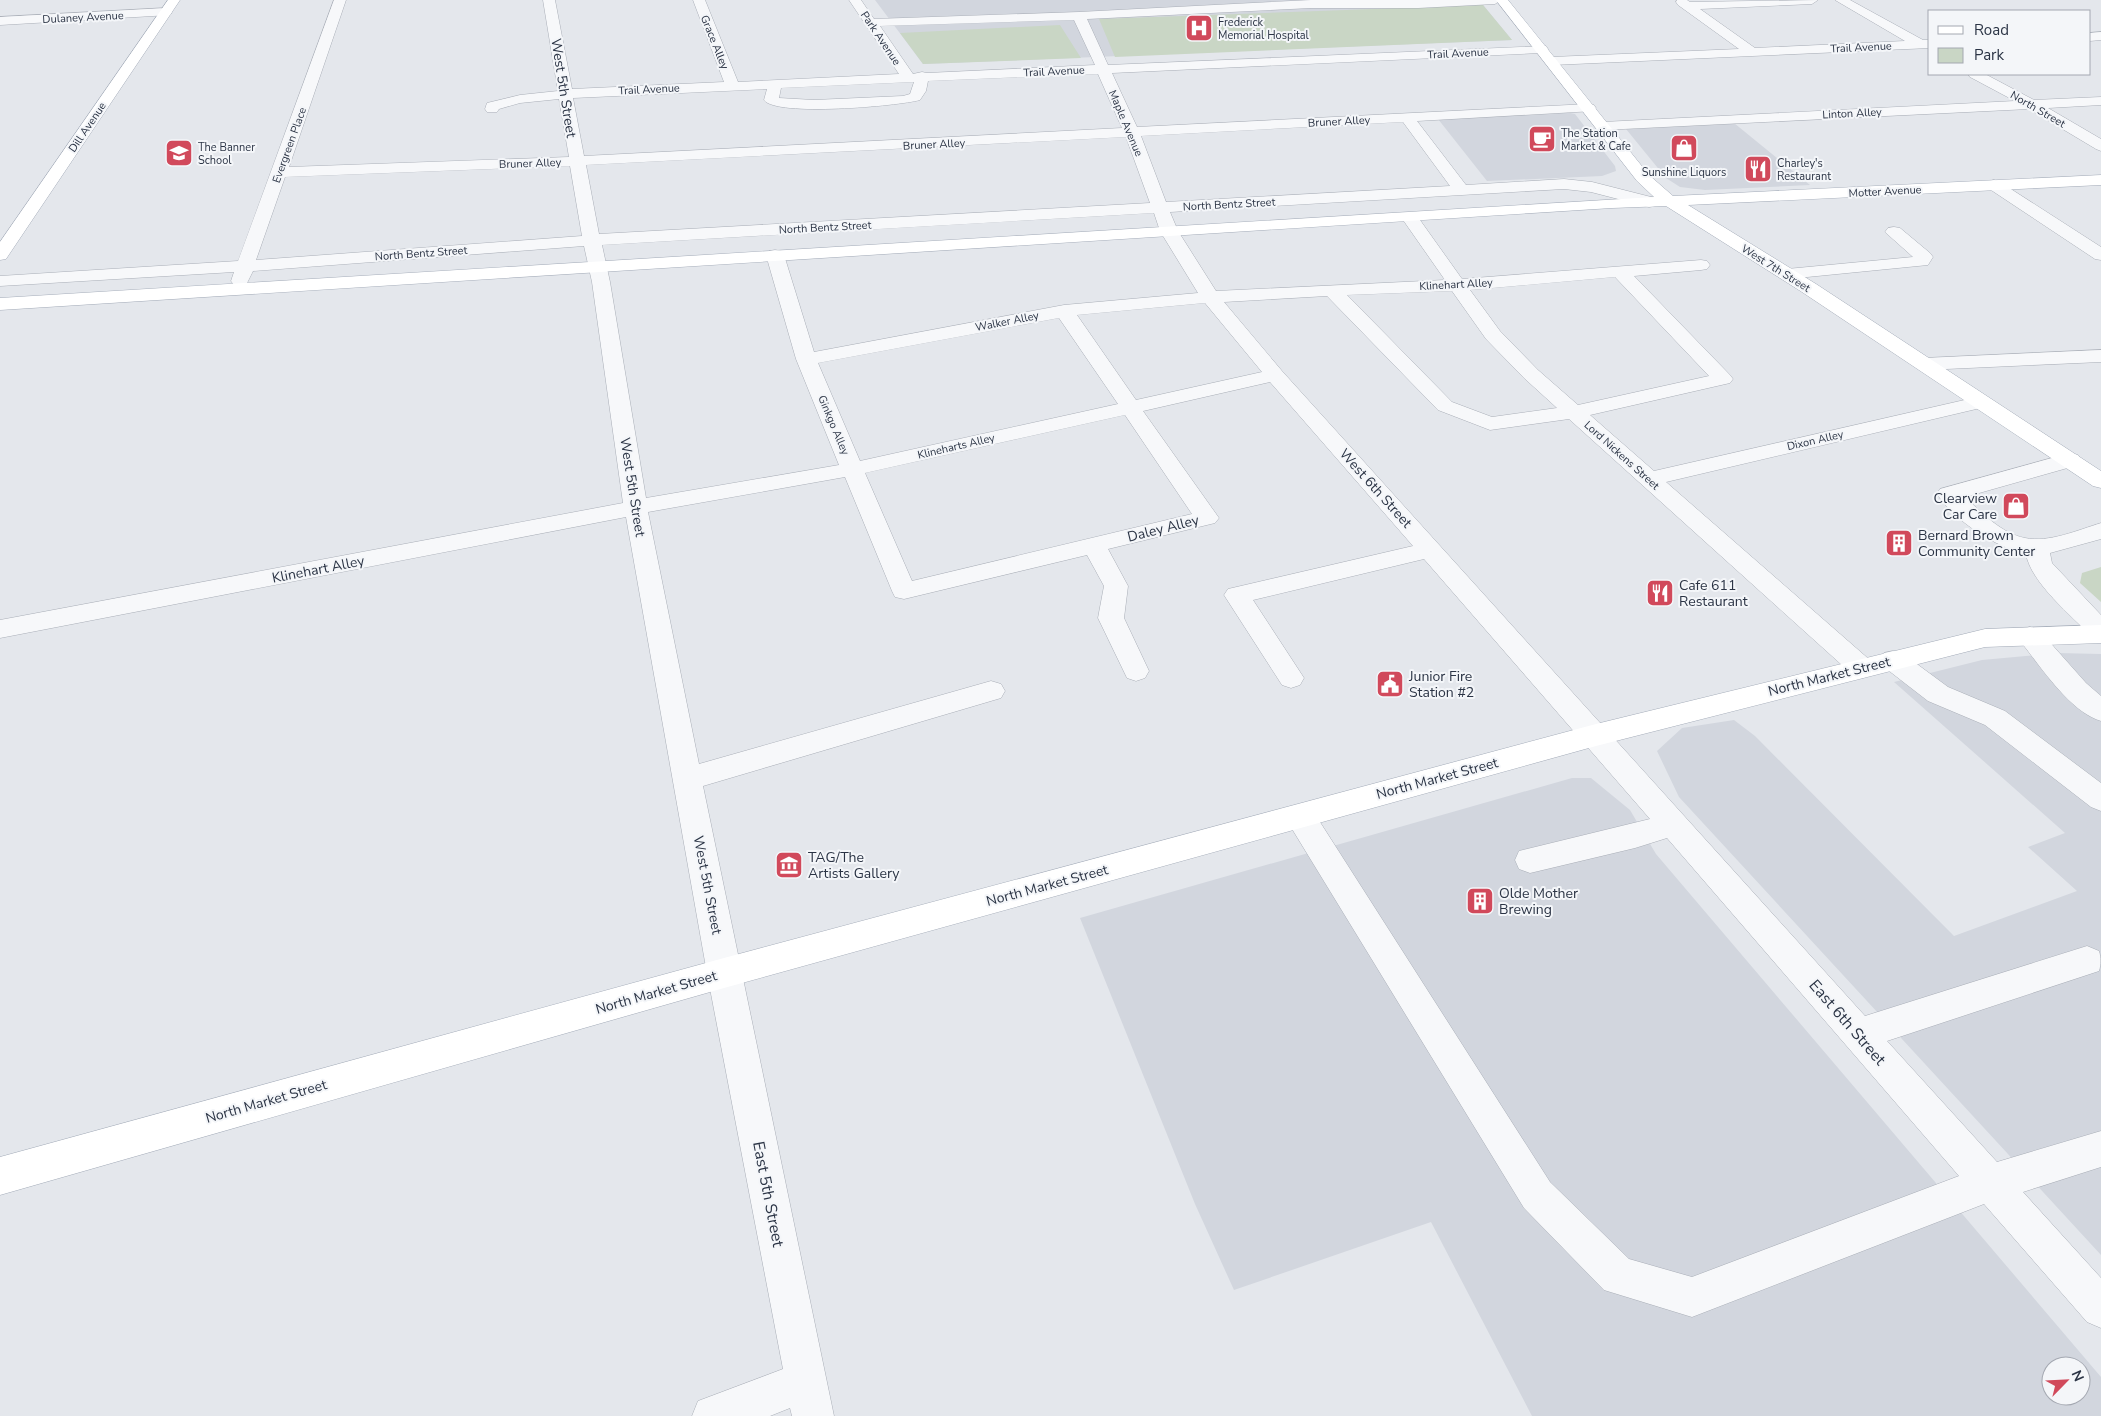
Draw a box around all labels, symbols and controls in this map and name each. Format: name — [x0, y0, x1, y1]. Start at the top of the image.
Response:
street label: Dulaney Avenue — [42, 8, 124, 27]
street label: Park Avenue — [857, 8, 904, 68]
legend — [1928, 10, 2091, 75]
street label: Grace Alley — [697, 13, 732, 72]
hospital icon: Frederick Memorial Hospital — [1184, 13, 1214, 43]
place label: Frederick Memorial Hospital — [1218, 15, 1310, 43]
text: Road — [1974, 20, 2009, 40]
street label: West 5th Street — [546, 37, 581, 139]
street label: Trail Avenue — [1830, 38, 1892, 57]
street label: Trail Avenue — [1427, 44, 1489, 63]
text: Park — [1974, 45, 2004, 65]
street label: Trail Avenue — [1023, 62, 1085, 81]
street label: Trail Avenue — [618, 80, 680, 99]
street label: Maple Avenue — [1105, 88, 1146, 159]
street label: North Street — [2007, 88, 2068, 131]
street label: Dill Avenue — [65, 99, 110, 155]
street label: Linton Alley — [1822, 104, 1883, 123]
street label: Evergreen Place — [269, 105, 310, 185]
street label: Bruner Alley — [1308, 112, 1371, 131]
cafe icon: The Station Market & Cafe — [1527, 124, 1557, 154]
place label: The Station Market & Cafe — [1561, 126, 1631, 154]
shop icon: Sunshine Liquors — [1669, 133, 1699, 163]
street label: Bruner Alley — [903, 135, 966, 154]
school or university icon: The Banner School — [164, 138, 194, 168]
place label: The Banner School — [198, 140, 255, 168]
restaurant icon: Charley's Restaurant — [1743, 154, 1773, 184]
street label: Bruner Alley — [499, 155, 562, 172]
place label: Charley's Restaurant — [1777, 156, 1831, 184]
place label: Sunshine Liquors — [1642, 165, 1726, 180]
street label: Motter Avenue — [1848, 182, 1922, 201]
street label: North Bentz Street — [1182, 195, 1276, 214]
street label: North Bentz Street — [778, 218, 872, 237]
street label: West 7th Street — [1738, 241, 1813, 296]
street label: North Bentz Street — [374, 243, 468, 264]
street label: Klinehart Alley — [1419, 275, 1494, 294]
street label: Walker Alley — [974, 308, 1040, 335]
street label: Ginkgo Alley — [814, 393, 853, 458]
street label: Lord Nickens Street — [1581, 418, 1663, 493]
street label: Dixon Alley — [1785, 427, 1845, 454]
street label: Klineharts Alley — [916, 430, 997, 463]
street label: West 5th Street — [615, 436, 650, 538]
street label: West 6th Street — [1335, 445, 1416, 532]
place label: Clearview Car Care — [1934, 489, 1997, 524]
shop icon: Clearview Car Care — [2001, 491, 2031, 521]
street label: Daley Alley — [1125, 510, 1202, 547]
place label: Bernard Brown Community Center — [1918, 526, 2035, 561]
building icon: Bernard Brown Community Center — [1884, 528, 1914, 558]
street label: Klinehart Alley — [270, 551, 367, 588]
place label: Cafe 611 Restaurant — [1679, 576, 1748, 611]
restaurant icon: Cafe 611 Restaurant — [1645, 578, 1675, 608]
street label: North Market Street — [1766, 652, 1892, 701]
place label: Junior Fire Station #2 — [1408, 667, 1474, 702]
public building icon: Junior Fire Station #2 — [1375, 669, 1405, 699]
street label: North Market Street — [1374, 753, 1500, 804]
street label: West 5th Street — [689, 834, 726, 936]
place label: TAG/The Artists Gallery — [808, 848, 900, 883]
museum icon: TAG/The Artists Gallery — [774, 850, 804, 880]
street label: North Market Street — [984, 860, 1110, 911]
place label: Olde Mother Brewing — [1499, 884, 1578, 919]
building icon: Olde Mother Brewing — [1465, 886, 1495, 916]
street label: North Market Street — [593, 966, 719, 1019]
street label: East 6th Street — [1804, 975, 1891, 1071]
street label: North Market Street — [203, 1075, 329, 1128]
street label: East 5th Street — [747, 1140, 789, 1249]
north arrow — [2041, 1356, 2091, 1406]
text: N — [2067, 1367, 2088, 1385]

